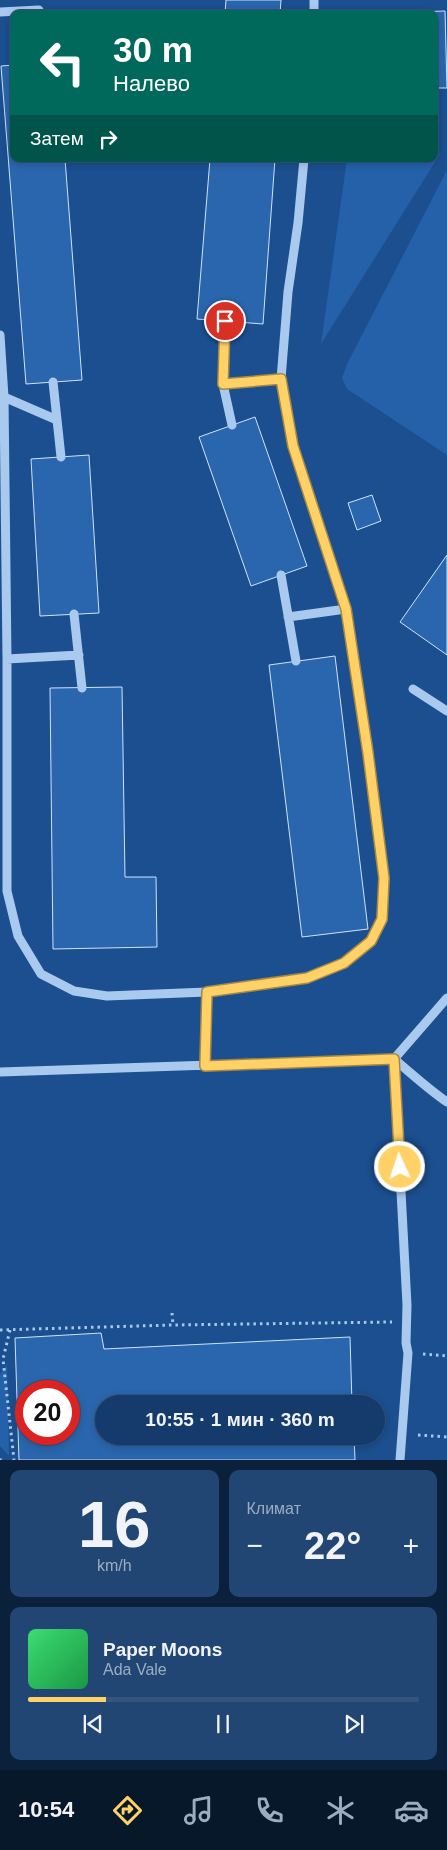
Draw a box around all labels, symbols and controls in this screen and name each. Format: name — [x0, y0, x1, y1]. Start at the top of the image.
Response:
icon: left — [30, 30, 95, 95]
text: 30 m — [113, 30, 193, 69]
text: Налево — [113, 71, 190, 96]
icon: right — [94, 125, 122, 153]
text: Затем — [30, 128, 84, 149]
pin — [204, 300, 246, 342]
icon: arrive — [211, 307, 239, 335]
position arrow — [373, 1140, 425, 1192]
speed limit sign: 20 — [15, 1380, 80, 1445]
text: 10:55 · 1 мин · 360 m — [145, 1409, 335, 1430]
text: 16 — [78, 1488, 150, 1561]
text: Климат — [247, 1500, 301, 1517]
text: 22° — [304, 1525, 361, 1567]
text: − — [247, 1530, 263, 1561]
text: + — [403, 1530, 419, 1561]
text: km/h — [97, 1557, 132, 1574]
text: Paper Moons — [103, 1639, 222, 1660]
text: Ada Vale — [103, 1661, 167, 1678]
icon: previous — [79, 1710, 107, 1738]
icon: pause — [209, 1710, 237, 1738]
icon: next — [340, 1710, 368, 1738]
icon: directions — [110, 1793, 145, 1828]
icon: music — [181, 1793, 216, 1828]
icon: phone — [252, 1793, 287, 1828]
icon: climate — [323, 1793, 358, 1828]
icon: car — [394, 1793, 429, 1828]
text: 10:54 — [18, 1797, 74, 1822]

